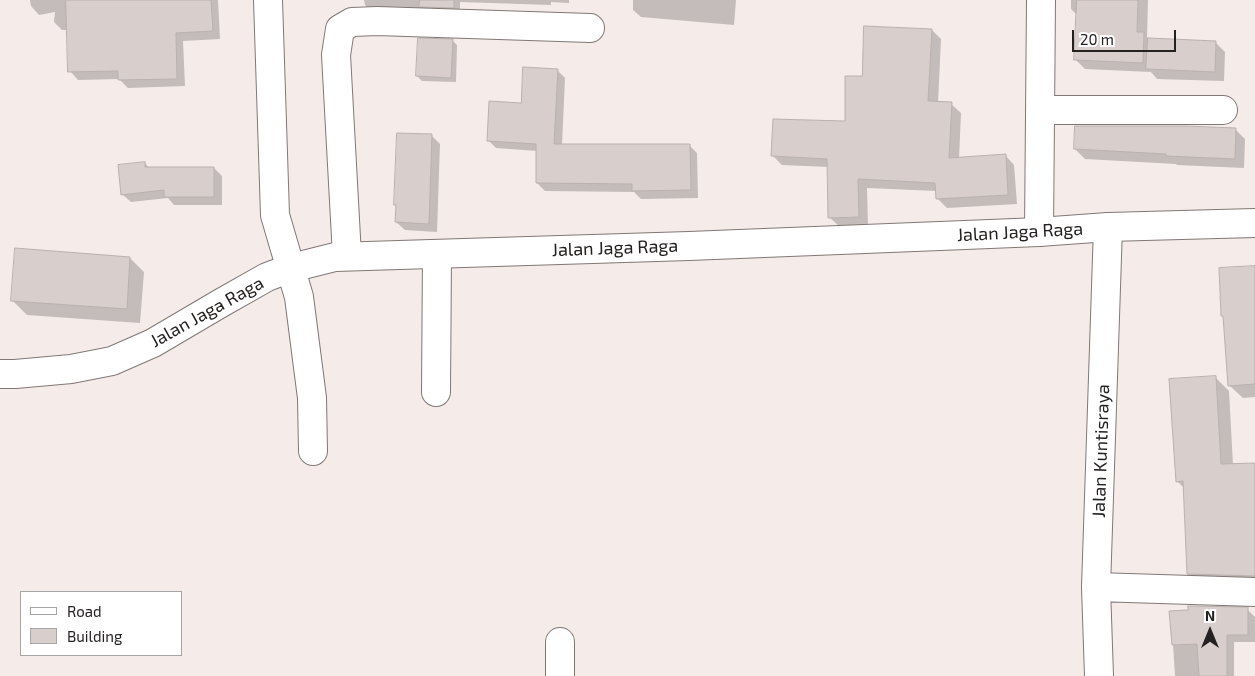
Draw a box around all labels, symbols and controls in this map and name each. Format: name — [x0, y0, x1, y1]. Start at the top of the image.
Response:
scale bar — [1075, 20, 1179, 52]
text: 20 m — [1080, 30, 1114, 48]
street label: Jalan Jaga Raga — [956, 218, 1084, 246]
street label: Jalan Jaga Raga — [551, 235, 679, 261]
street label: Jalan Jaga Raga — [146, 272, 268, 352]
street label: Jalan Kuntisraya — [1088, 384, 1114, 518]
legend — [20, 591, 182, 656]
text: Road — [67, 602, 102, 620]
north arrow — [1185, 606, 1235, 656]
text: N — [1205, 607, 1215, 624]
text: Building — [67, 627, 122, 645]

